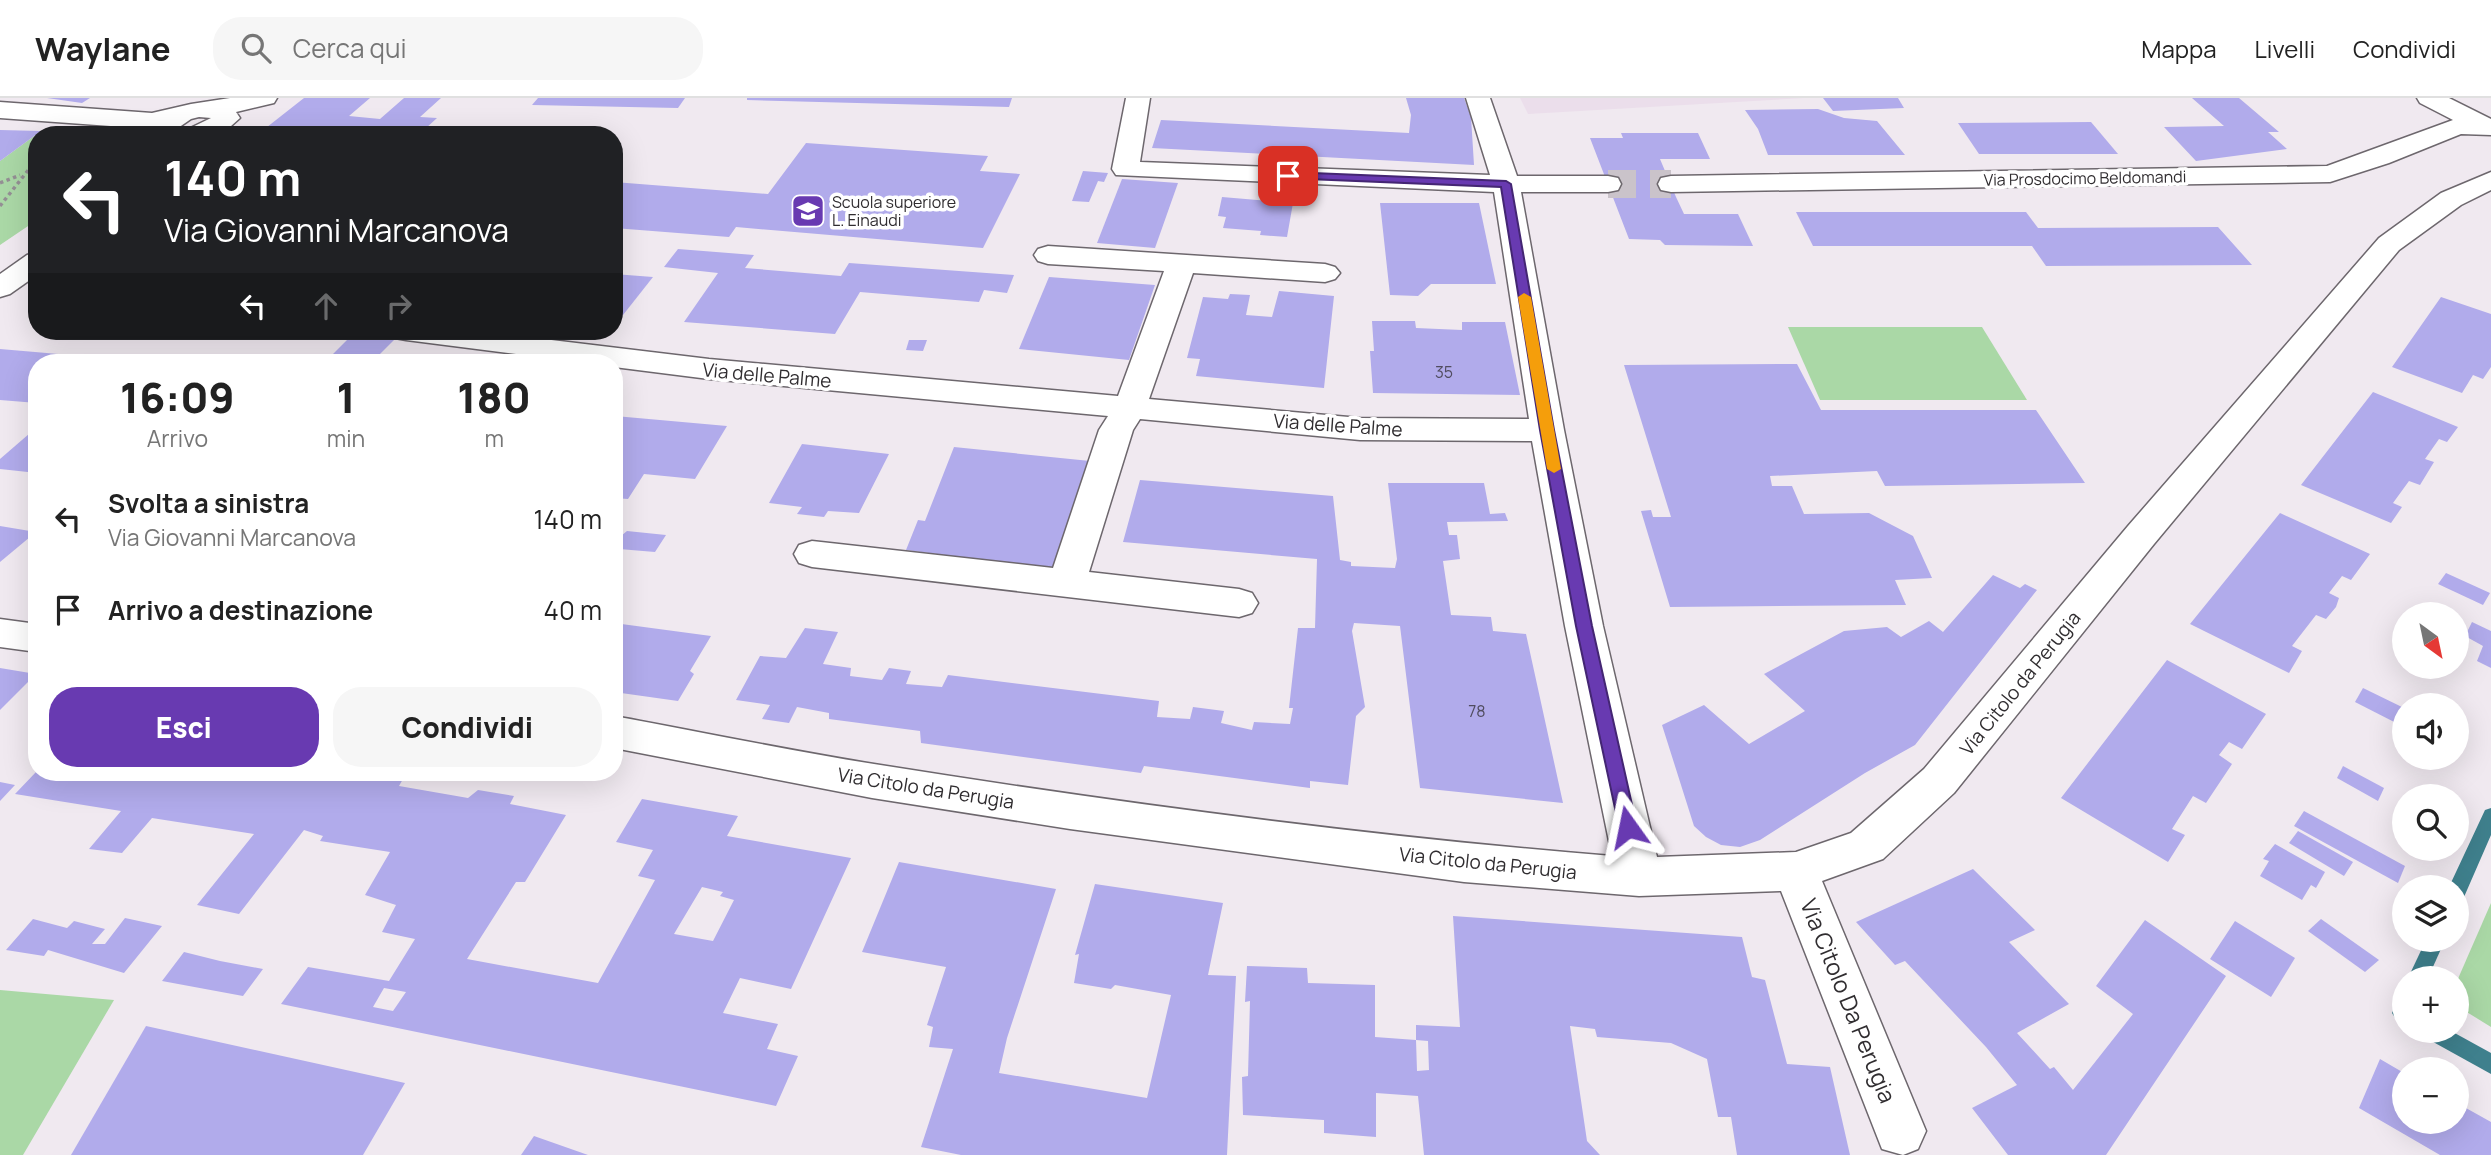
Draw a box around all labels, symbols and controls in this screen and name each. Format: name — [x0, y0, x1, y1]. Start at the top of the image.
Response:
search box — [213, 17, 703, 80]
text: Waylane — [35, 26, 171, 71]
icon: search — [237, 29, 275, 67]
text: Cerca qui — [293, 30, 406, 66]
text: Mappa — [2141, 32, 2217, 65]
text: Livelli — [2255, 32, 2315, 65]
text: Condividi — [2353, 32, 2456, 65]
text: 140 m — [164, 144, 301, 211]
pin — [1258, 146, 1318, 206]
icon: left — [49, 154, 140, 245]
icon: arrive — [1269, 157, 1307, 195]
street label: Via Prosdocimo Beldomandi — [1983, 165, 2187, 191]
place label: Scuola superiore L. Einaudi — [832, 191, 956, 231]
school or university icon: Scuola superiore L. Einaudi — [789, 192, 827, 230]
text: Via Giovanni Marcanova — [164, 208, 509, 252]
icon: left — [234, 287, 272, 325]
icon: ahead — [307, 287, 345, 325]
icon: right — [380, 287, 418, 325]
street label: Via delle Palme — [702, 356, 832, 394]
house number: 35 — [1435, 361, 1453, 383]
text: 16:09 — [120, 368, 235, 426]
text: 1 — [336, 368, 356, 426]
text: 180 — [457, 368, 531, 426]
street label: Via delle Palme — [1273, 408, 1403, 442]
text: Arrivo — [147, 422, 208, 454]
text: min — [327, 422, 365, 454]
text: m — [484, 422, 504, 454]
text: Svolta a sinistra — [108, 485, 309, 521]
icon: left — [49, 500, 87, 538]
text: 140 m — [533, 501, 602, 537]
text: Via Giovanni Marcanova — [108, 521, 356, 553]
icon: arrive — [49, 591, 87, 629]
text: Arrivo a destinazione — [108, 592, 373, 628]
text: 40 m — [544, 592, 602, 628]
north arrow — [2392, 602, 2469, 679]
map controls — [2392, 602, 2469, 1134]
street label: Via Citolo da Perugia — [1954, 606, 2086, 760]
button: Esci — [49, 687, 319, 767]
button: Condividi — [333, 687, 602, 767]
button: sound — [2392, 693, 2469, 770]
house number: 78 — [1468, 700, 1486, 722]
street label: Via Citolo da Perugia — [836, 761, 1016, 815]
button: search — [2392, 784, 2469, 861]
position arrow — [1591, 790, 1665, 864]
street label: Via Citolo da Perugia — [1398, 841, 1578, 885]
button: layers — [2392, 875, 2469, 952]
street label: Via Citolo Da Perugia — [1793, 894, 1905, 1108]
button: + — [2392, 966, 2469, 1043]
button: − — [2392, 1057, 2469, 1134]

